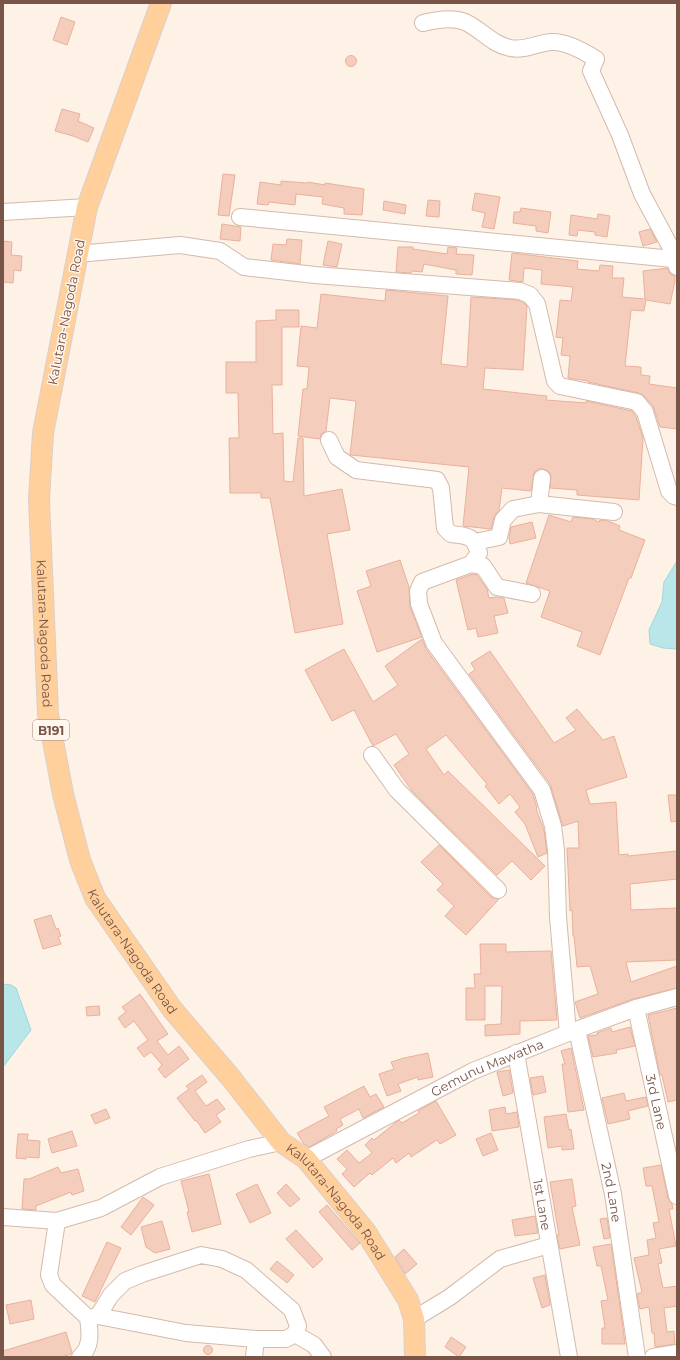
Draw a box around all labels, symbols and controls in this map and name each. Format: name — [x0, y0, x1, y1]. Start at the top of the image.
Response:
street label: Kalutara-Nagoda Road — [44, 238, 88, 386]
street label: Kalutara-Nagoda Road — [34, 559, 56, 708]
road number: B191 — [33, 720, 69, 740]
street label: Kalutara-Nagoda Road — [84, 887, 181, 1017]
street label: Gemunu Mawatha — [428, 1036, 546, 1100]
street label: 3rd Lane — [643, 1072, 670, 1131]
street label: Kalutara-Nagoda Road — [283, 1140, 389, 1263]
street label: 2nd Lane — [598, 1161, 625, 1223]
street label: 1st Lane — [530, 1178, 555, 1232]

